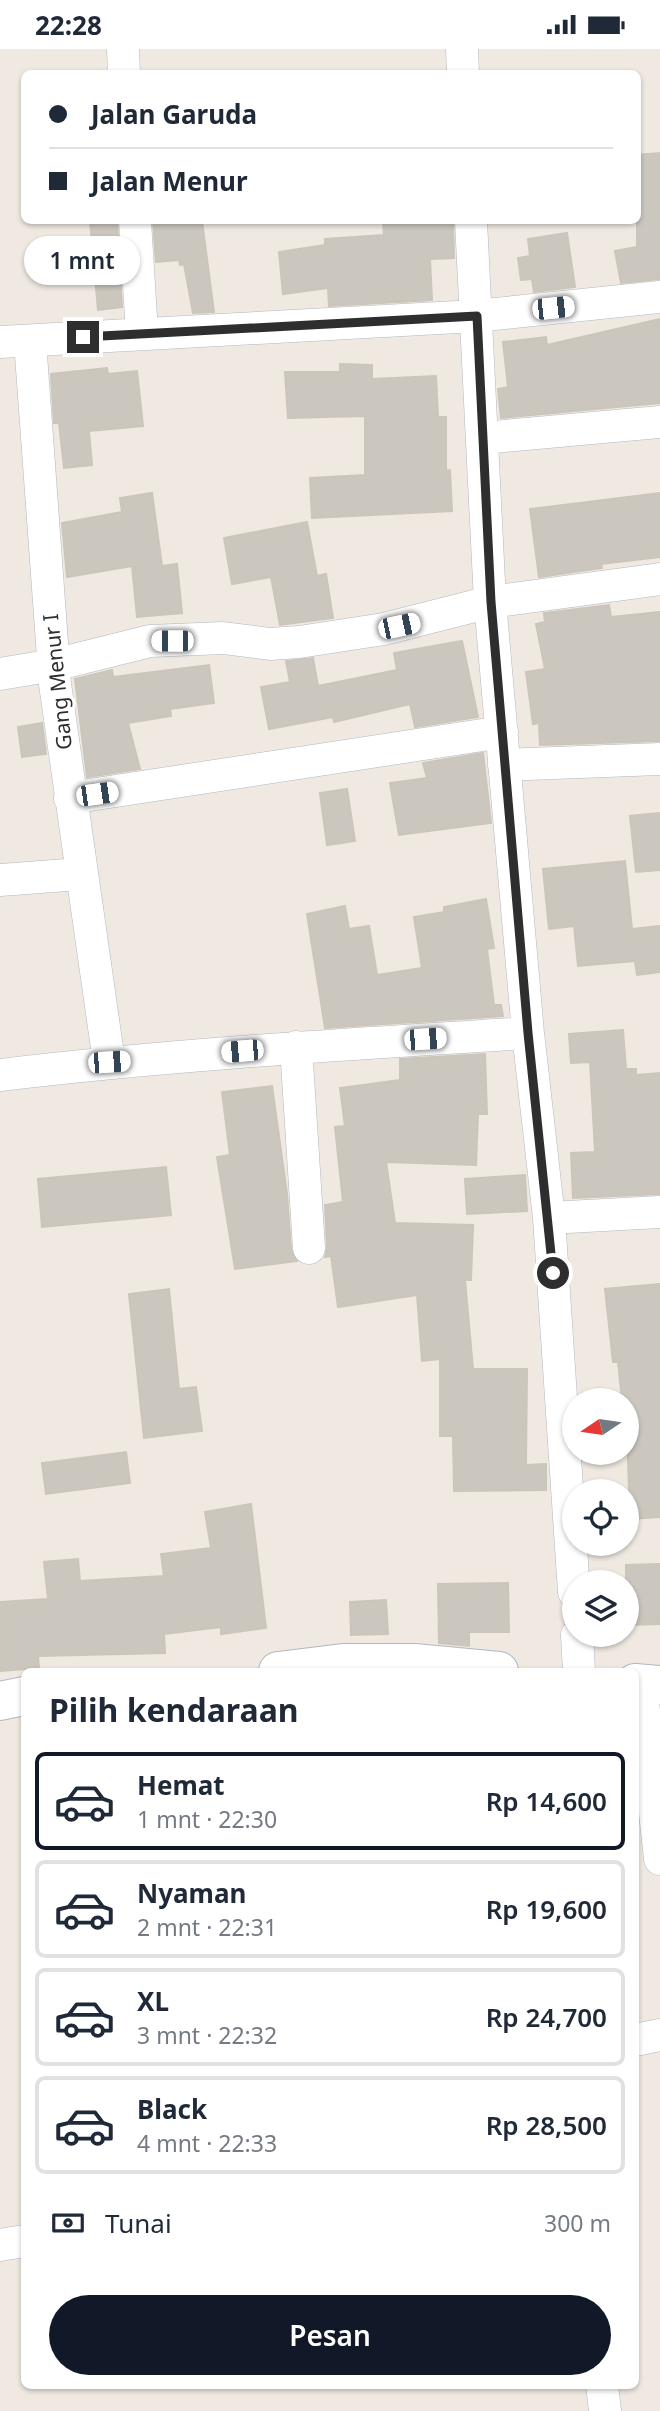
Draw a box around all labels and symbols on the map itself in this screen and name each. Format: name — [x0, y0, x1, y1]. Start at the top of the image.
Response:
callout: 1 mnt — [25, 236, 141, 285]
car — [532, 295, 575, 321]
route end — [67, 321, 99, 353]
car — [377, 611, 422, 641]
street label: Gang Menur I — [36, 613, 78, 751]
car — [152, 631, 194, 652]
car — [75, 781, 120, 807]
car — [404, 1027, 447, 1051]
car — [221, 1039, 264, 1063]
car — [88, 1050, 131, 1074]
route start — [537, 1257, 569, 1289]
north arrow — [562, 1388, 639, 1465]

